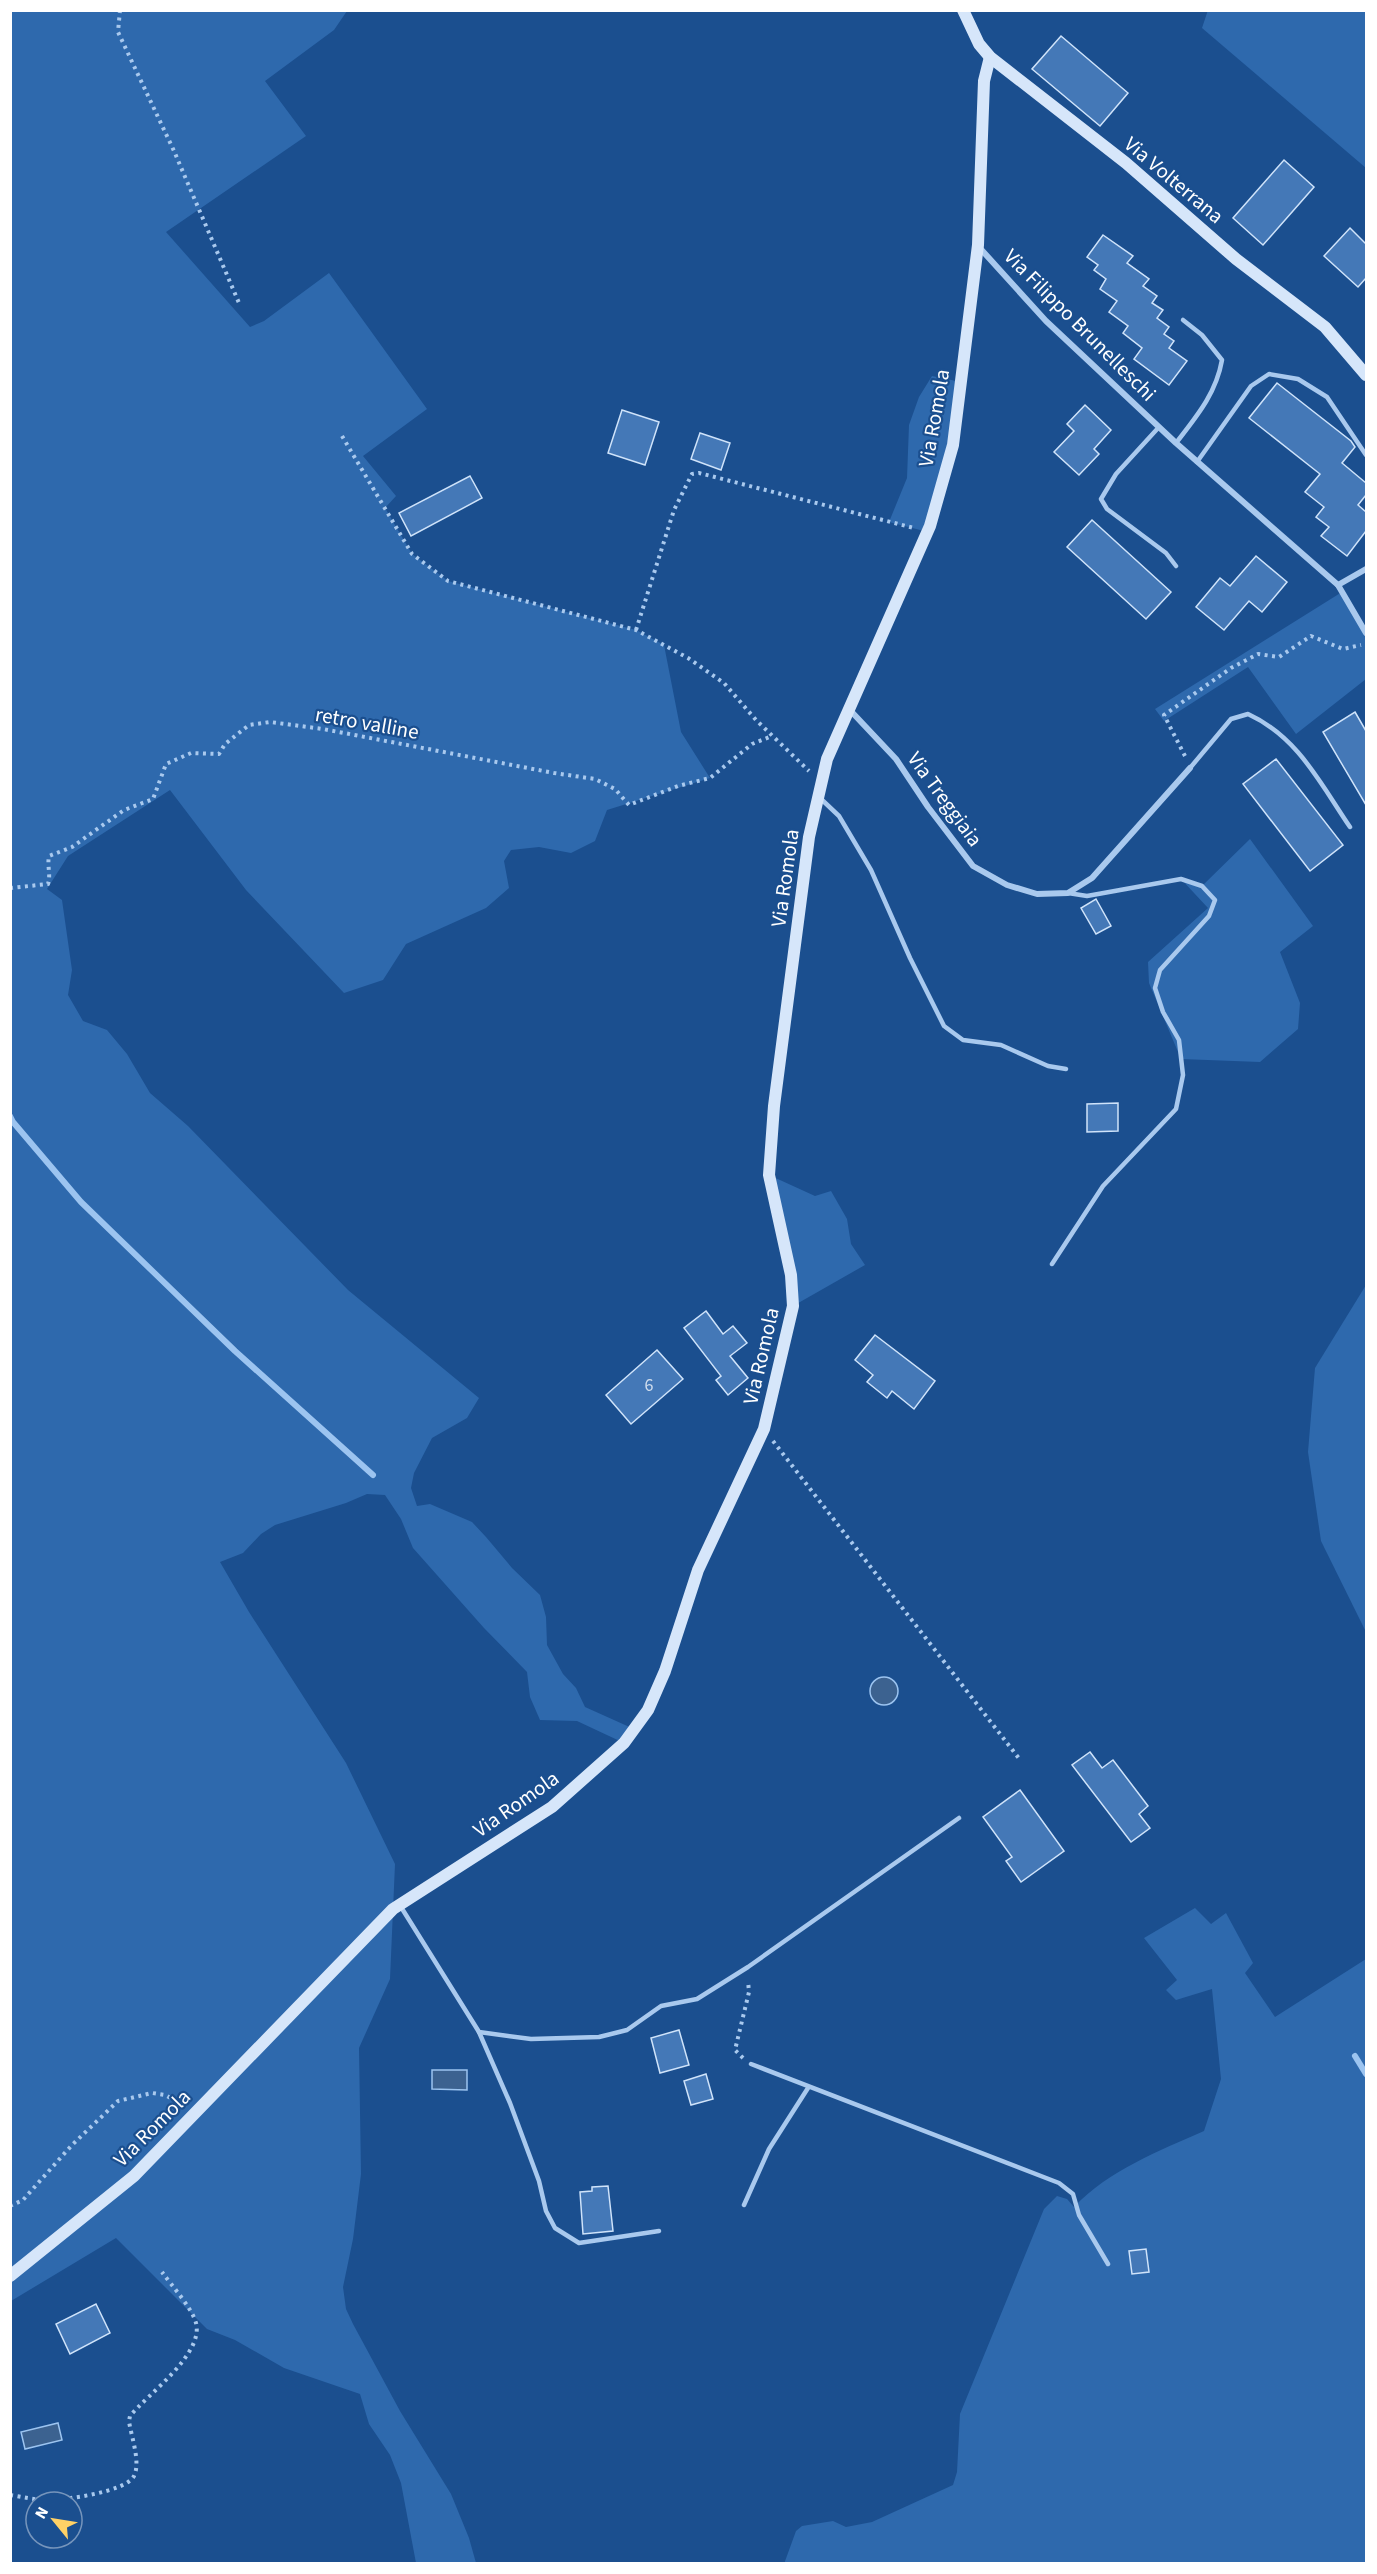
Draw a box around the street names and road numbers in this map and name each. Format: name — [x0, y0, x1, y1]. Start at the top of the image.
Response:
street label: Via Volterrana — [1118, 129, 1230, 231]
street label: Via Filippo Brunelleschi — [997, 242, 1163, 408]
street label: Via Romola — [911, 367, 957, 469]
street label: retro valline — [313, 699, 421, 747]
street label: Via Treggiaia — [900, 745, 990, 853]
street label: Via Romola — [763, 827, 807, 929]
street label: Via Romola — [735, 1305, 787, 1407]
street label: Via Romola — [467, 1763, 565, 1845]
street label: Via Romola — [107, 2083, 197, 2173]

